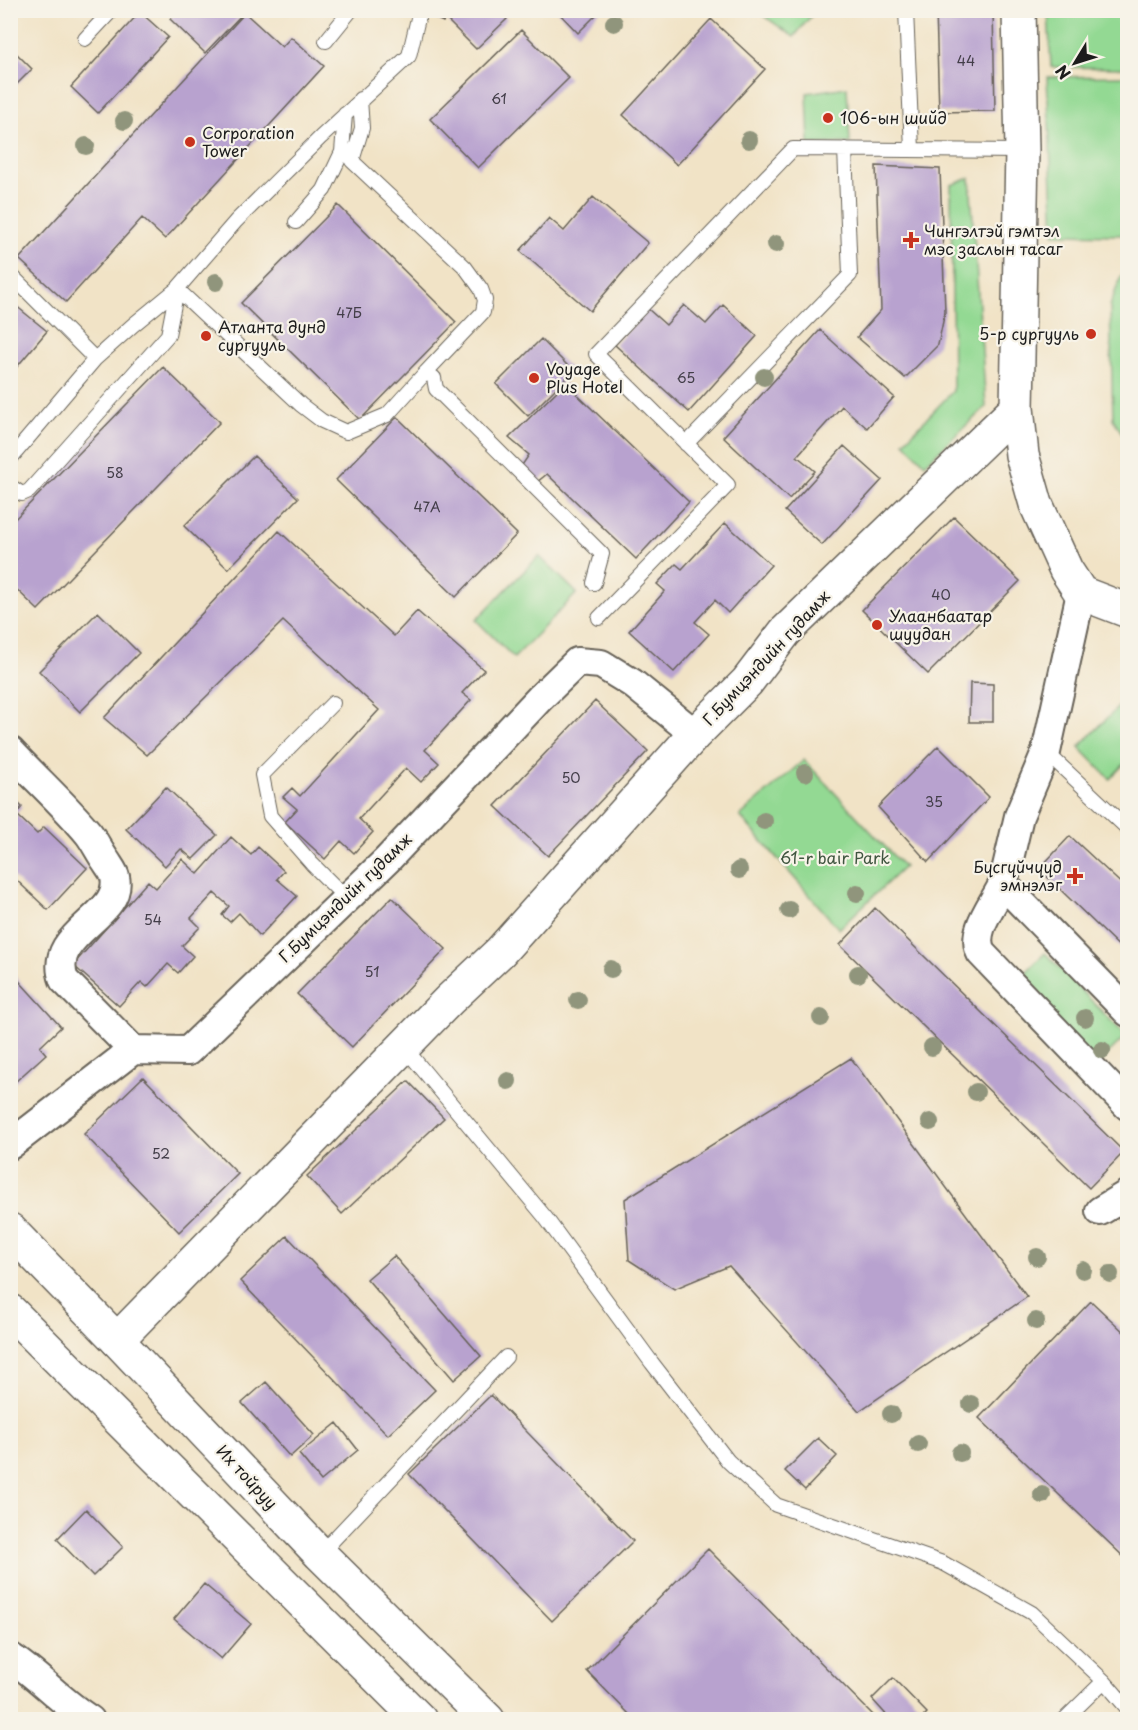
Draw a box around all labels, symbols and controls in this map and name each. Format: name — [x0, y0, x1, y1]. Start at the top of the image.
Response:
north arrow — [1045, 33, 1105, 93]
house number: 44 — [957, 50, 975, 71]
text: N — [1049, 60, 1076, 85]
house number: 61 — [491, 88, 507, 109]
place label: 106-ын шийд — [840, 105, 947, 129]
marker: 106-ын шийд — [821, 111, 835, 125]
place label: Corporation Tower — [202, 120, 295, 162]
marker: Corporation Tower — [183, 135, 197, 149]
place label: Чингэлтэй гэмтэл мэс заслын тасаг — [924, 218, 1064, 260]
marker: Чингэлтэй гэмтэл мэс заслын тасаг — [902, 231, 920, 249]
house number: 47Б — [336, 302, 362, 323]
place label: Атланта дунд сургууль — [218, 314, 326, 356]
place label: 5-р сургууль — [979, 321, 1079, 345]
marker: 5-р сургууль — [1084, 327, 1098, 341]
marker: Атланта дунд сургууль — [199, 329, 213, 343]
place label: Voyage Plus Hotel — [546, 356, 623, 398]
house number: 65 — [677, 367, 695, 388]
marker: Voyage Plus Hotel — [527, 371, 541, 385]
house number: 58 — [106, 462, 124, 483]
house number: 47A — [413, 496, 441, 517]
street label: Г.Бумцэндийн гудамж — [696, 584, 835, 730]
house number: 40 — [931, 584, 951, 605]
place label: Улаанбаатар шуудан — [889, 603, 992, 645]
marker: Улаанбаатар шуудан — [870, 618, 884, 632]
house number: 50 — [561, 767, 581, 788]
house number: 35 — [925, 791, 943, 812]
street label: Г.Бумцэндийн гудамж — [272, 827, 417, 967]
park label: 61-r bair Park — [780, 845, 890, 869]
place label: Бүсгүйчүүд эмнэлэг — [973, 854, 1063, 896]
marker: Бүсгүйчүүд эмнэлэг — [1066, 867, 1084, 885]
house number: 54 — [144, 909, 162, 930]
house number: 51 — [365, 961, 379, 982]
house number: 52 — [152, 1143, 170, 1164]
street label: Их тойруу — [212, 1439, 284, 1514]

